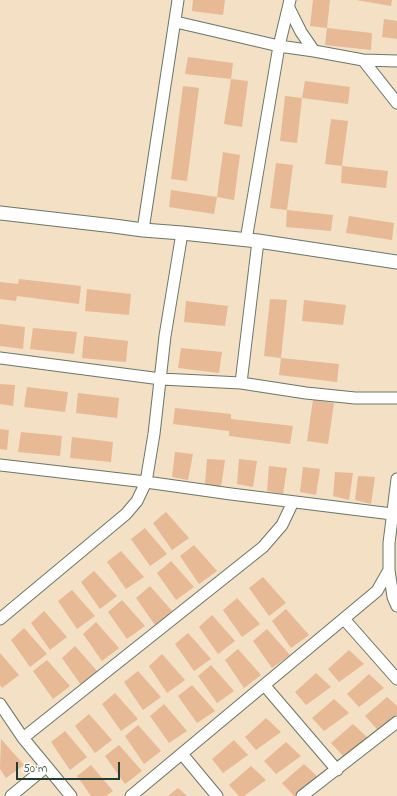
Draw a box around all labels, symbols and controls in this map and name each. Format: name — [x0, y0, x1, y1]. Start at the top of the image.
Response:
scale bar — [18, 754, 122, 780]
text: 50 m — [23, 760, 47, 778]

